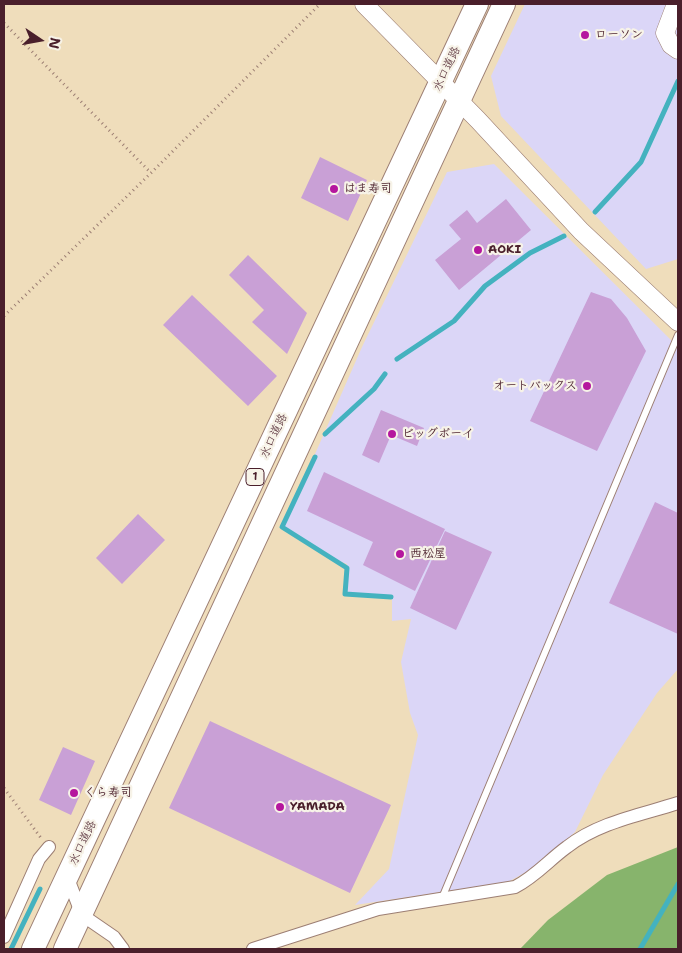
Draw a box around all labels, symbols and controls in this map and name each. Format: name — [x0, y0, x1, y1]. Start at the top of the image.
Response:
north arrow — [15, 15, 65, 65]
place label: ローソン — [595, 28, 643, 42]
marker: ローソン — [579, 29, 591, 41]
text: N — [45, 36, 65, 50]
street label: 水口道路 — [430, 44, 464, 94]
place label: はま寿司 — [344, 182, 392, 196]
marker: はま寿司 — [328, 183, 340, 195]
place label: AOKI — [488, 243, 521, 257]
marker: AOKI — [472, 244, 484, 256]
place label: オートバックス — [493, 379, 577, 393]
marker: オートバックス — [581, 380, 593, 392]
street label: 水口道路 — [257, 411, 291, 461]
place label: ビッグボーイ — [402, 427, 474, 441]
marker: ビッグボーイ — [386, 428, 398, 440]
road number: 1 — [246, 468, 264, 486]
place label: 西松屋 — [410, 547, 446, 561]
marker: 西松屋 — [394, 548, 406, 560]
place label: くら寿司 — [84, 786, 132, 800]
marker: くら寿司 — [68, 787, 80, 799]
place label: YAMADA — [290, 800, 345, 814]
marker: YAMADA — [274, 801, 286, 813]
street label: 水口道路 — [66, 818, 100, 868]

